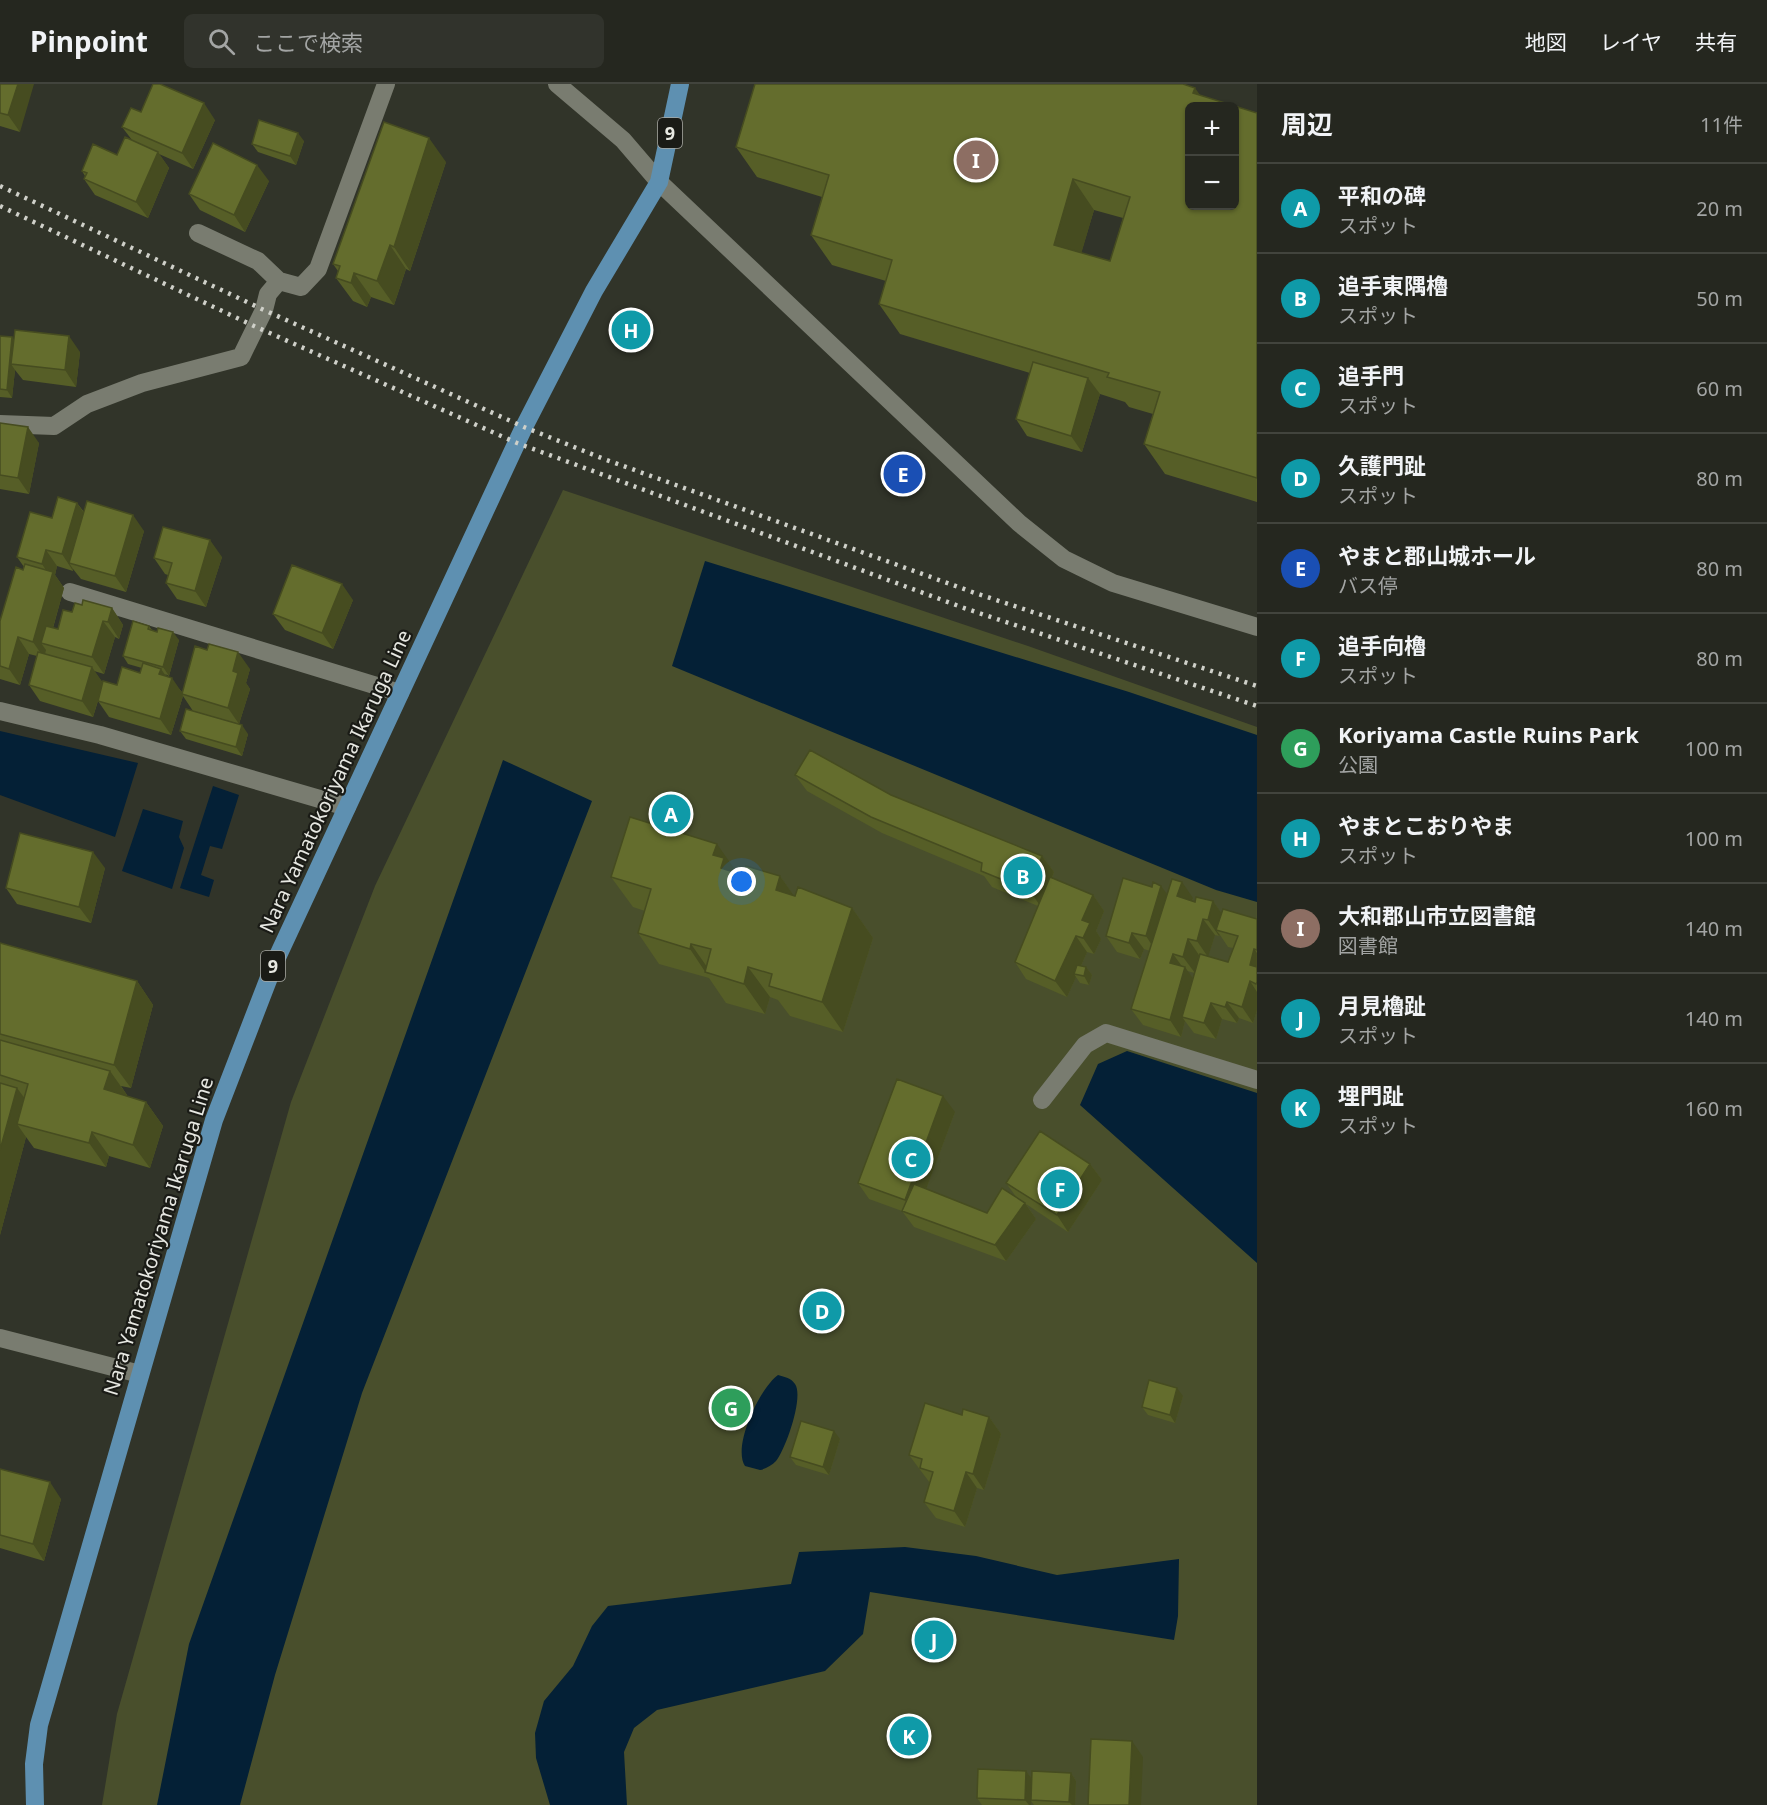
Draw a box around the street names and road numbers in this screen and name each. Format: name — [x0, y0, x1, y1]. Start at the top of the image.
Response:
road number: 9 — [658, 118, 682, 148]
street label: Nara Yamatokoriyama Ikaruga Line — [253, 625, 417, 937]
road number: 9 — [261, 951, 285, 981]
street label: Nara Yamatokoriyama Ikaruga Line — [97, 1074, 219, 1398]

